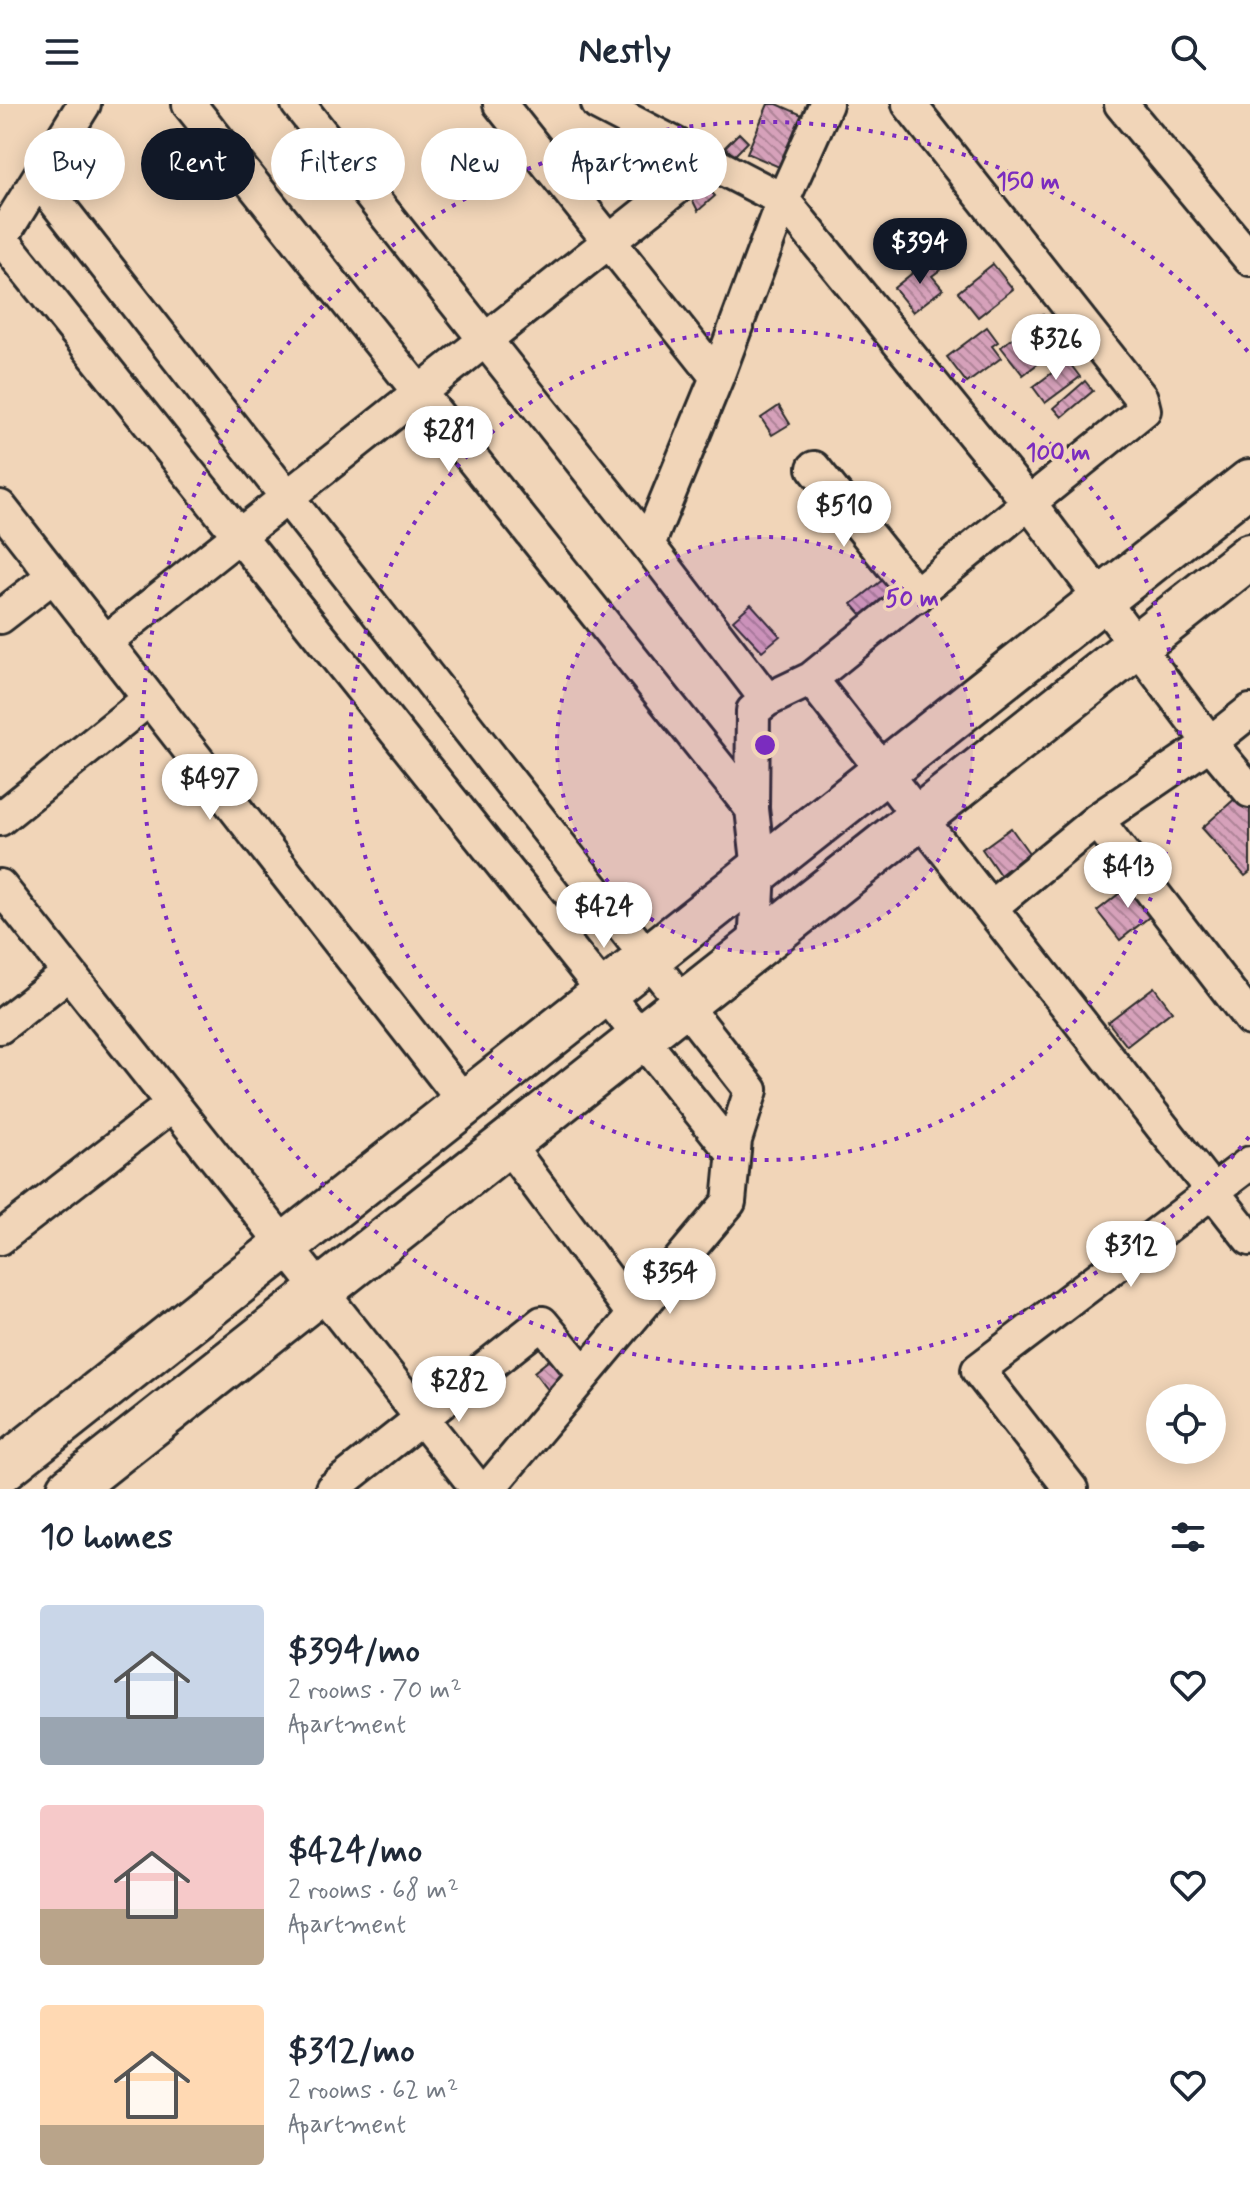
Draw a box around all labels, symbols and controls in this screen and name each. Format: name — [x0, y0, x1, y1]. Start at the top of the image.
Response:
text: Nestly — [579, 29, 671, 76]
icon: menu — [40, 30, 84, 74]
icon: search — [1166, 30, 1210, 74]
chip: Buy — [24, 128, 125, 200]
chip: Rent — [141, 128, 255, 200]
chip: Filters — [271, 128, 405, 200]
chip: New — [421, 128, 527, 200]
chip: Apartment — [543, 128, 727, 200]
text: 150 m — [996, 167, 1060, 198]
pin: $394 — [873, 218, 967, 286]
text: $394 — [891, 227, 949, 261]
pin: $326 — [1009, 314, 1103, 382]
text: $326 — [1029, 323, 1083, 357]
pin: $281 — [402, 406, 496, 474]
text: $281 — [423, 415, 475, 449]
text: 100 m — [1026, 438, 1090, 469]
pin: $510 — [797, 481, 891, 549]
text: $510 — [815, 490, 873, 524]
text: 50 m — [885, 584, 939, 615]
centre of rings — [751, 731, 779, 759]
pin: $497 — [163, 754, 257, 822]
text: $497 — [180, 763, 240, 797]
pin: $413 — [1081, 842, 1175, 910]
text: $413 — [1102, 851, 1154, 885]
pin: $424 — [557, 882, 651, 950]
text: $424 — [574, 891, 634, 925]
pin: $312 — [1084, 1221, 1178, 1289]
text: $312 — [1104, 1230, 1158, 1264]
pin: $354 — [623, 1248, 717, 1316]
text: $354 — [642, 1257, 698, 1291]
pin: $282 — [412, 1356, 506, 1424]
text: $282 — [430, 1365, 488, 1399]
map controls — [1146, 1384, 1226, 1464]
button: locate — [1146, 1384, 1226, 1464]
text: 10 homes — [40, 1515, 173, 1560]
icon: filters — [1166, 1515, 1210, 1559]
text: $394/mo — [288, 1629, 420, 1674]
icon: home — [104, 1637, 200, 1733]
icon: heart — [1166, 1663, 1210, 1707]
text: 2 rooms · 70 m² — [288, 1674, 462, 1708]
text: Apartment — [288, 1708, 406, 1742]
text: $424/mo — [288, 1829, 422, 1874]
icon: home — [104, 1837, 200, 1933]
icon: heart — [1166, 1863, 1210, 1907]
text: 2 rooms · 68 m² — [288, 1874, 459, 1908]
text: Apartment — [288, 1908, 406, 1942]
text: $312/mo — [288, 2029, 415, 2074]
icon: home — [104, 2037, 200, 2133]
icon: heart — [1166, 2063, 1210, 2107]
text: 2 rooms · 62 m² — [288, 2074, 458, 2108]
text: Apartment — [288, 2108, 406, 2142]

